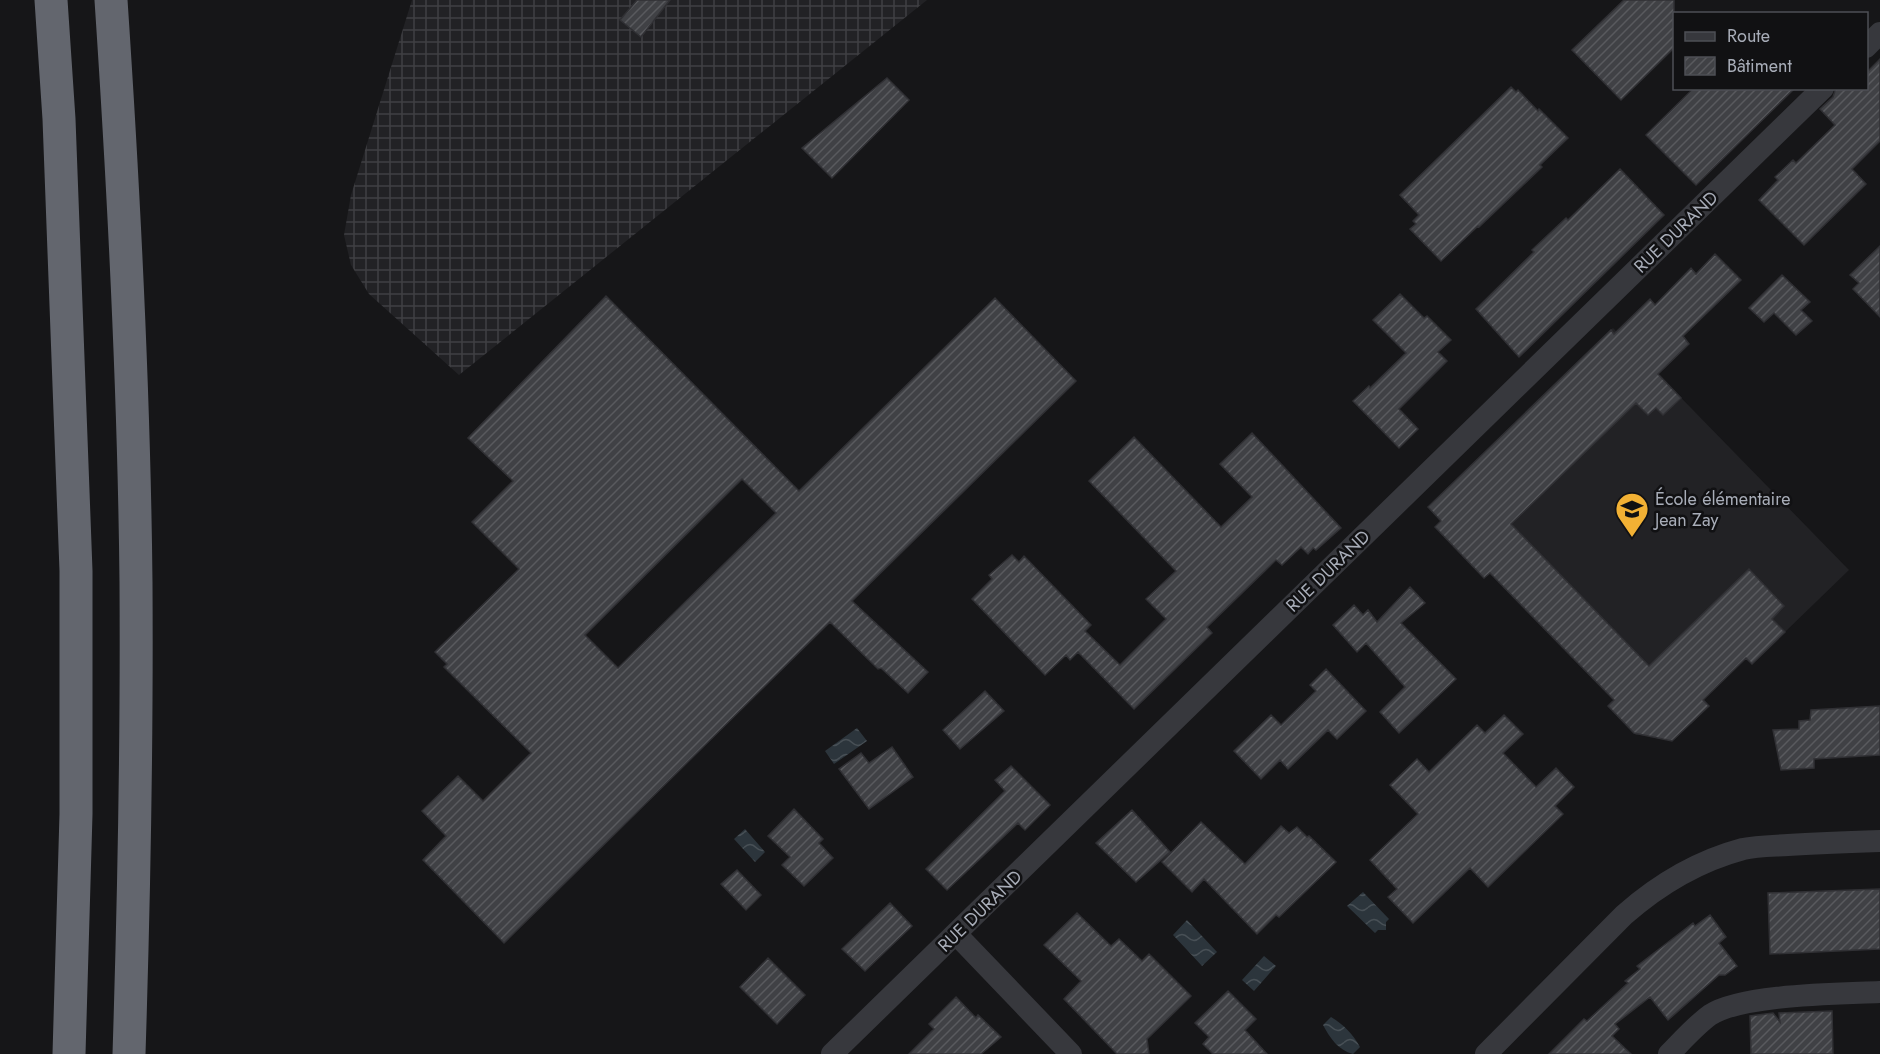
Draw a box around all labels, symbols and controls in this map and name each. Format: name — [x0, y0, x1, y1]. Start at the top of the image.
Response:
legend — [1673, 12, 1868, 90]
text: Route — [1727, 23, 1770, 49]
text: Bâtiment — [1727, 53, 1793, 79]
street label: RUE DURAND — [1628, 185, 1724, 279]
place label: École élémentaire Jean Zay — [1653, 486, 1790, 533]
school or university icon: École élémentaire Jean Zay — [1614, 491, 1650, 538]
street label: RUE DURAND — [1280, 524, 1376, 618]
street label: RUE DURAND — [932, 864, 1028, 958]

